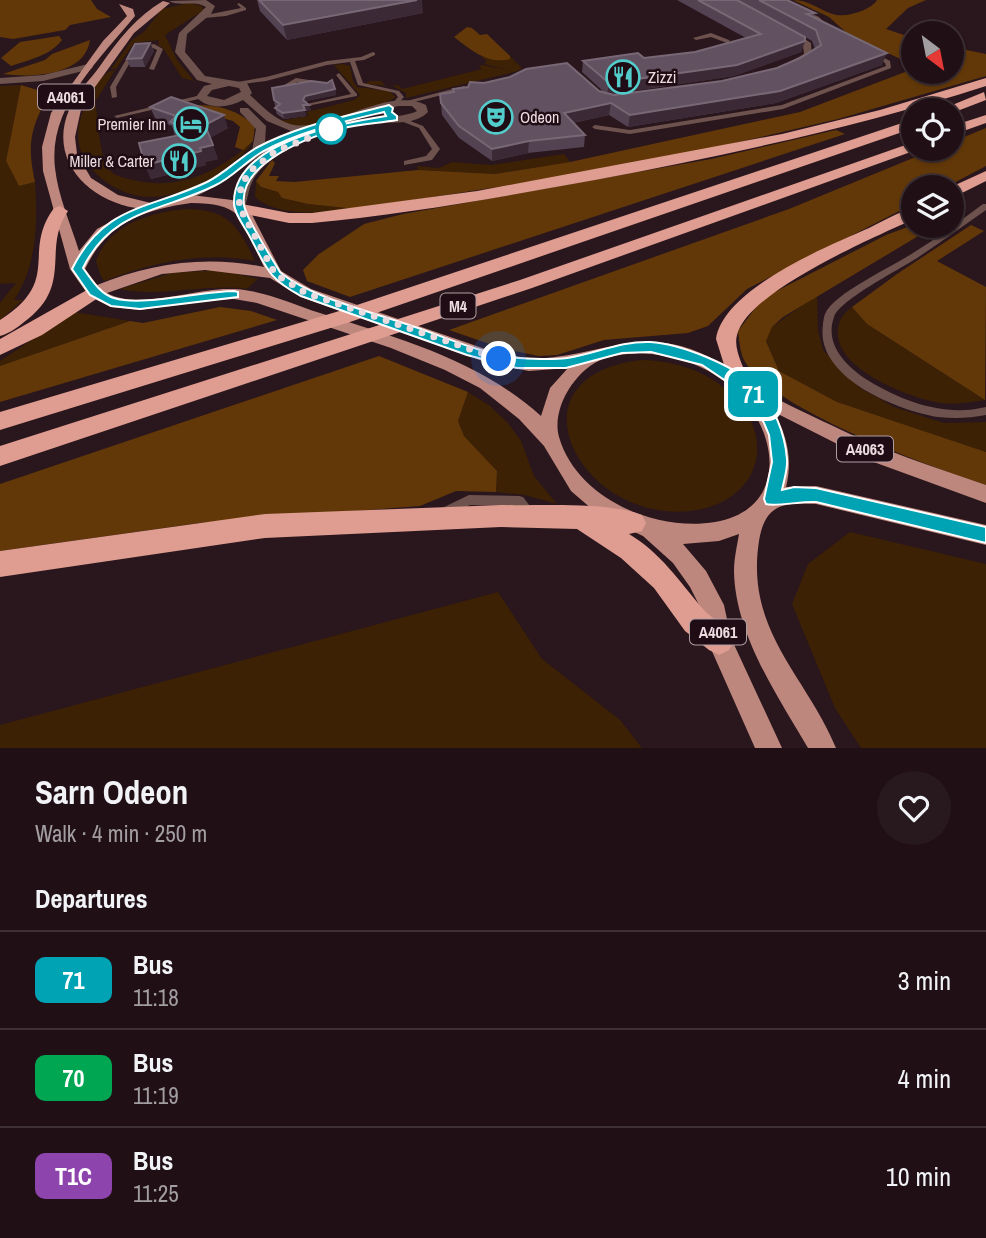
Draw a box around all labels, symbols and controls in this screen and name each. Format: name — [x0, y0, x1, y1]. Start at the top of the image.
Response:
north arrow — [901, 21, 964, 84]
map controls — [901, 21, 964, 238]
restaurant icon: Zizzi — [604, 58, 642, 96]
place label: Zizzi — [648, 66, 676, 88]
road number: A4061 — [38, 85, 94, 110]
theatre icon: Odeon — [477, 98, 515, 136]
button: locate — [901, 98, 964, 161]
hotel icon: Premier Inn — [172, 105, 210, 143]
place label: Odeon — [520, 106, 559, 128]
place label: Premier Inn — [97, 113, 166, 135]
unlabelled marker — [316, 114, 346, 144]
restaurant icon: Miller & Carter — [160, 142, 198, 180]
place label: Miller & Carter — [69, 150, 155, 172]
button: layers — [901, 175, 964, 238]
road number: M4 — [440, 294, 476, 318]
your location — [481, 341, 516, 376]
line badge: 71 — [722, 371, 784, 417]
text: 71 — [742, 378, 764, 410]
road number: A4063 — [837, 436, 893, 462]
road number: A4061 — [690, 620, 746, 645]
text: Sarn Odeon — [35, 770, 188, 814]
button: heart — [877, 771, 951, 845]
text: Walk · 4 min · 250 m — [35, 818, 207, 849]
text: Departures — [35, 881, 148, 916]
text: Bus — [133, 947, 173, 982]
text: 3 min — [898, 963, 951, 998]
text: 71 — [63, 964, 84, 996]
text: 11:18 — [133, 982, 179, 1013]
text: Bus — [133, 1045, 173, 1080]
text: 4 min — [898, 1061, 951, 1096]
text: 70 — [63, 1062, 84, 1094]
text: 11:19 — [133, 1080, 179, 1111]
text: Bus — [133, 1143, 173, 1178]
text: 10 min — [886, 1159, 951, 1194]
text: T1C — [55, 1160, 92, 1192]
text: 11:25 — [133, 1178, 179, 1209]

